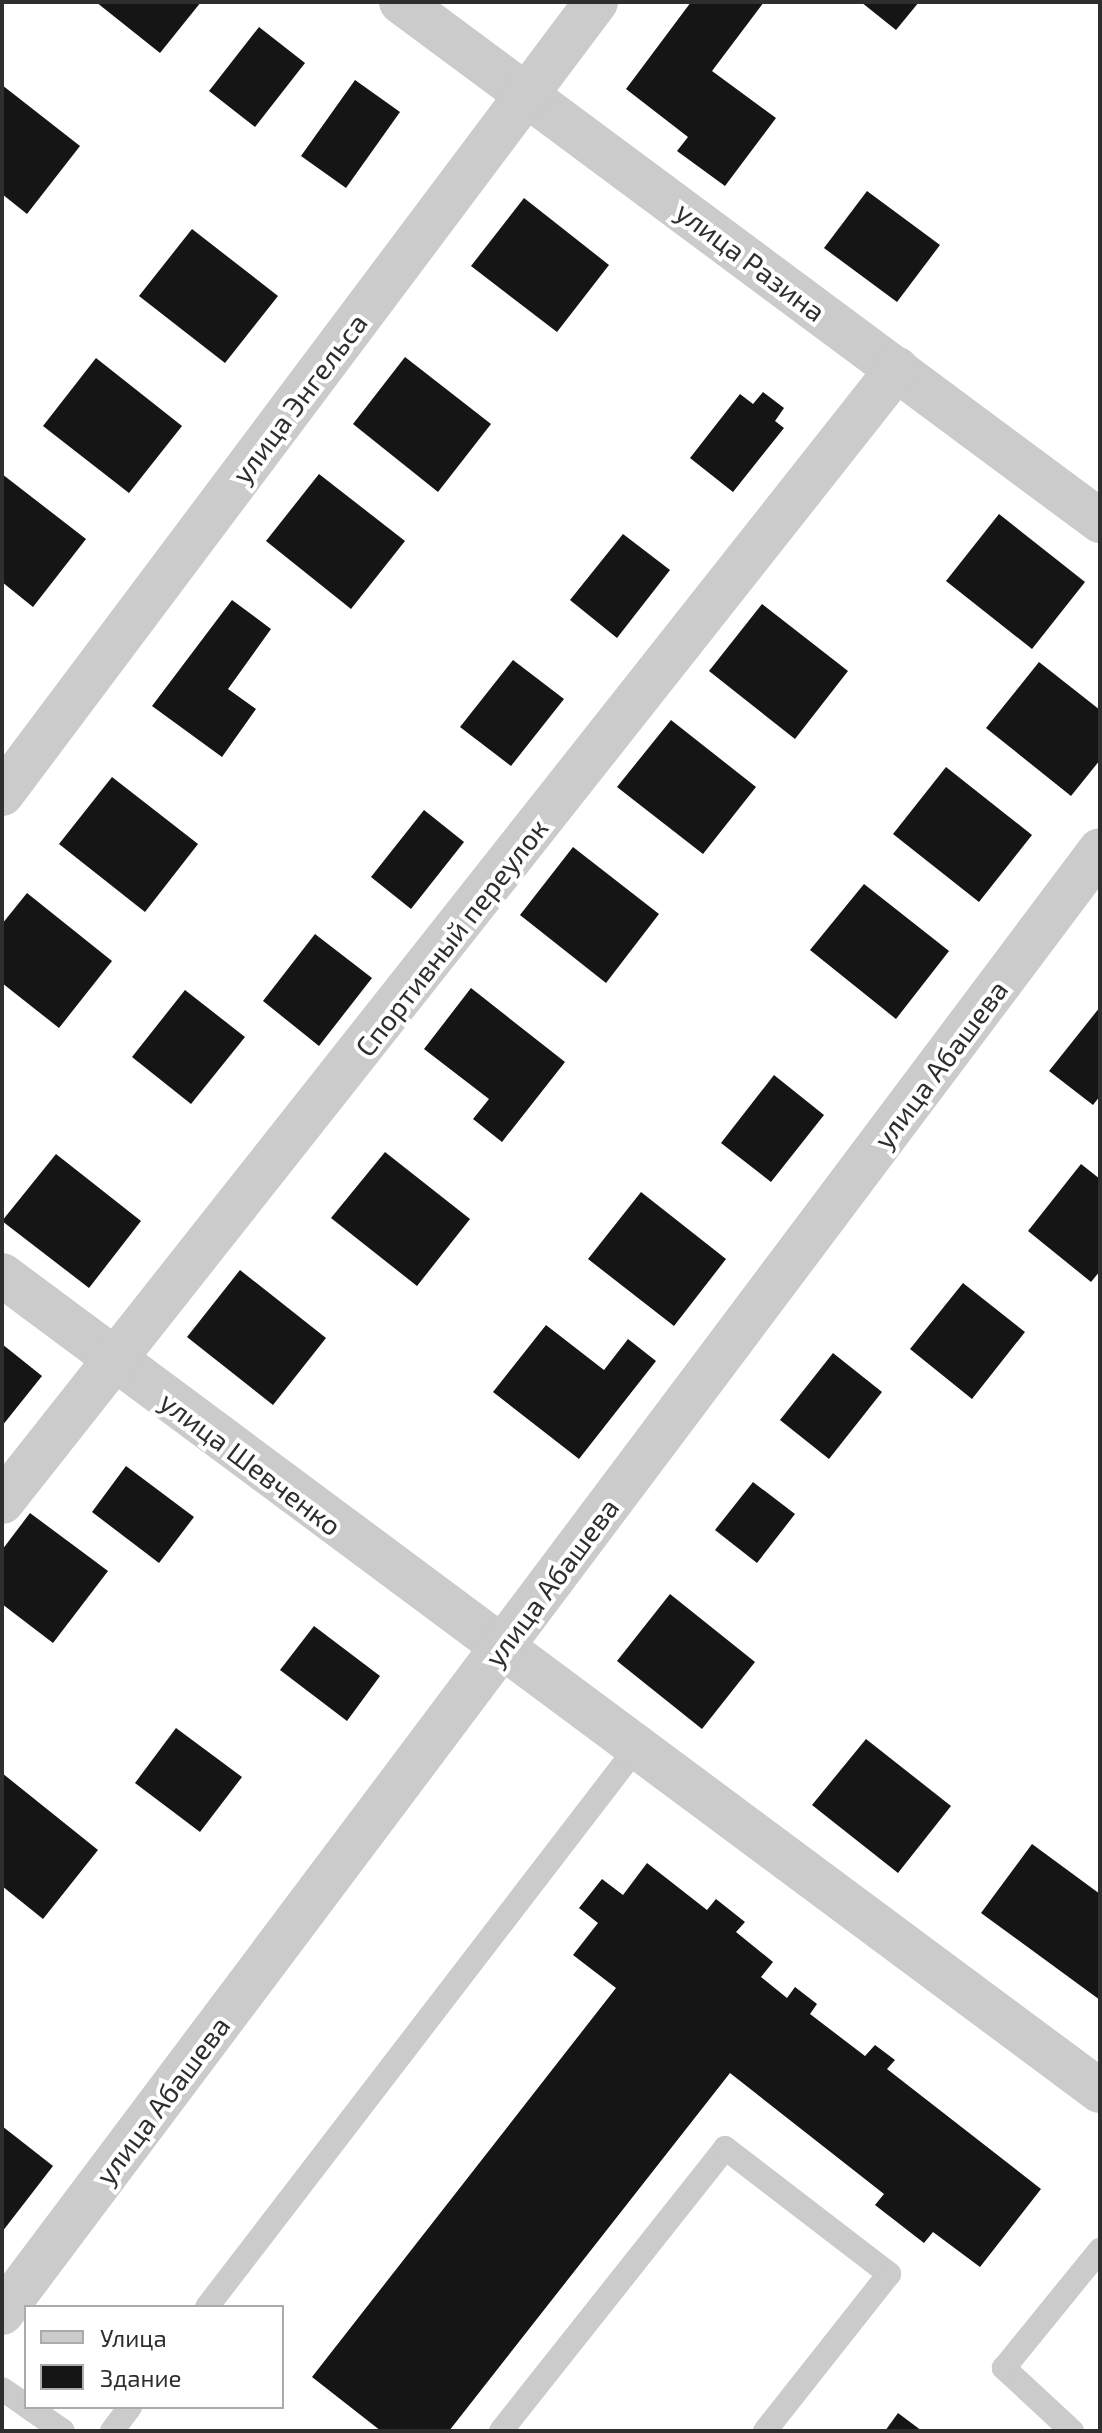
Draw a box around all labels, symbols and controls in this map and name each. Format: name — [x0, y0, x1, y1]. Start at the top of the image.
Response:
street label: улица Разина — [670, 194, 832, 328]
street label: улица Энгельса — [224, 306, 374, 490]
street label: Спортивный переулок — [348, 811, 554, 1063]
street label: улица Абашева — [866, 973, 1014, 1155]
street label: улица Шевченко — [154, 1384, 348, 1542]
street label: улица Абашева — [477, 1491, 625, 1673]
street label: улица Абашева — [88, 2009, 236, 2191]
legend — [24, 2305, 284, 2409]
text: Улица — [100, 2323, 167, 2352]
text: Здание — [100, 2363, 182, 2392]

